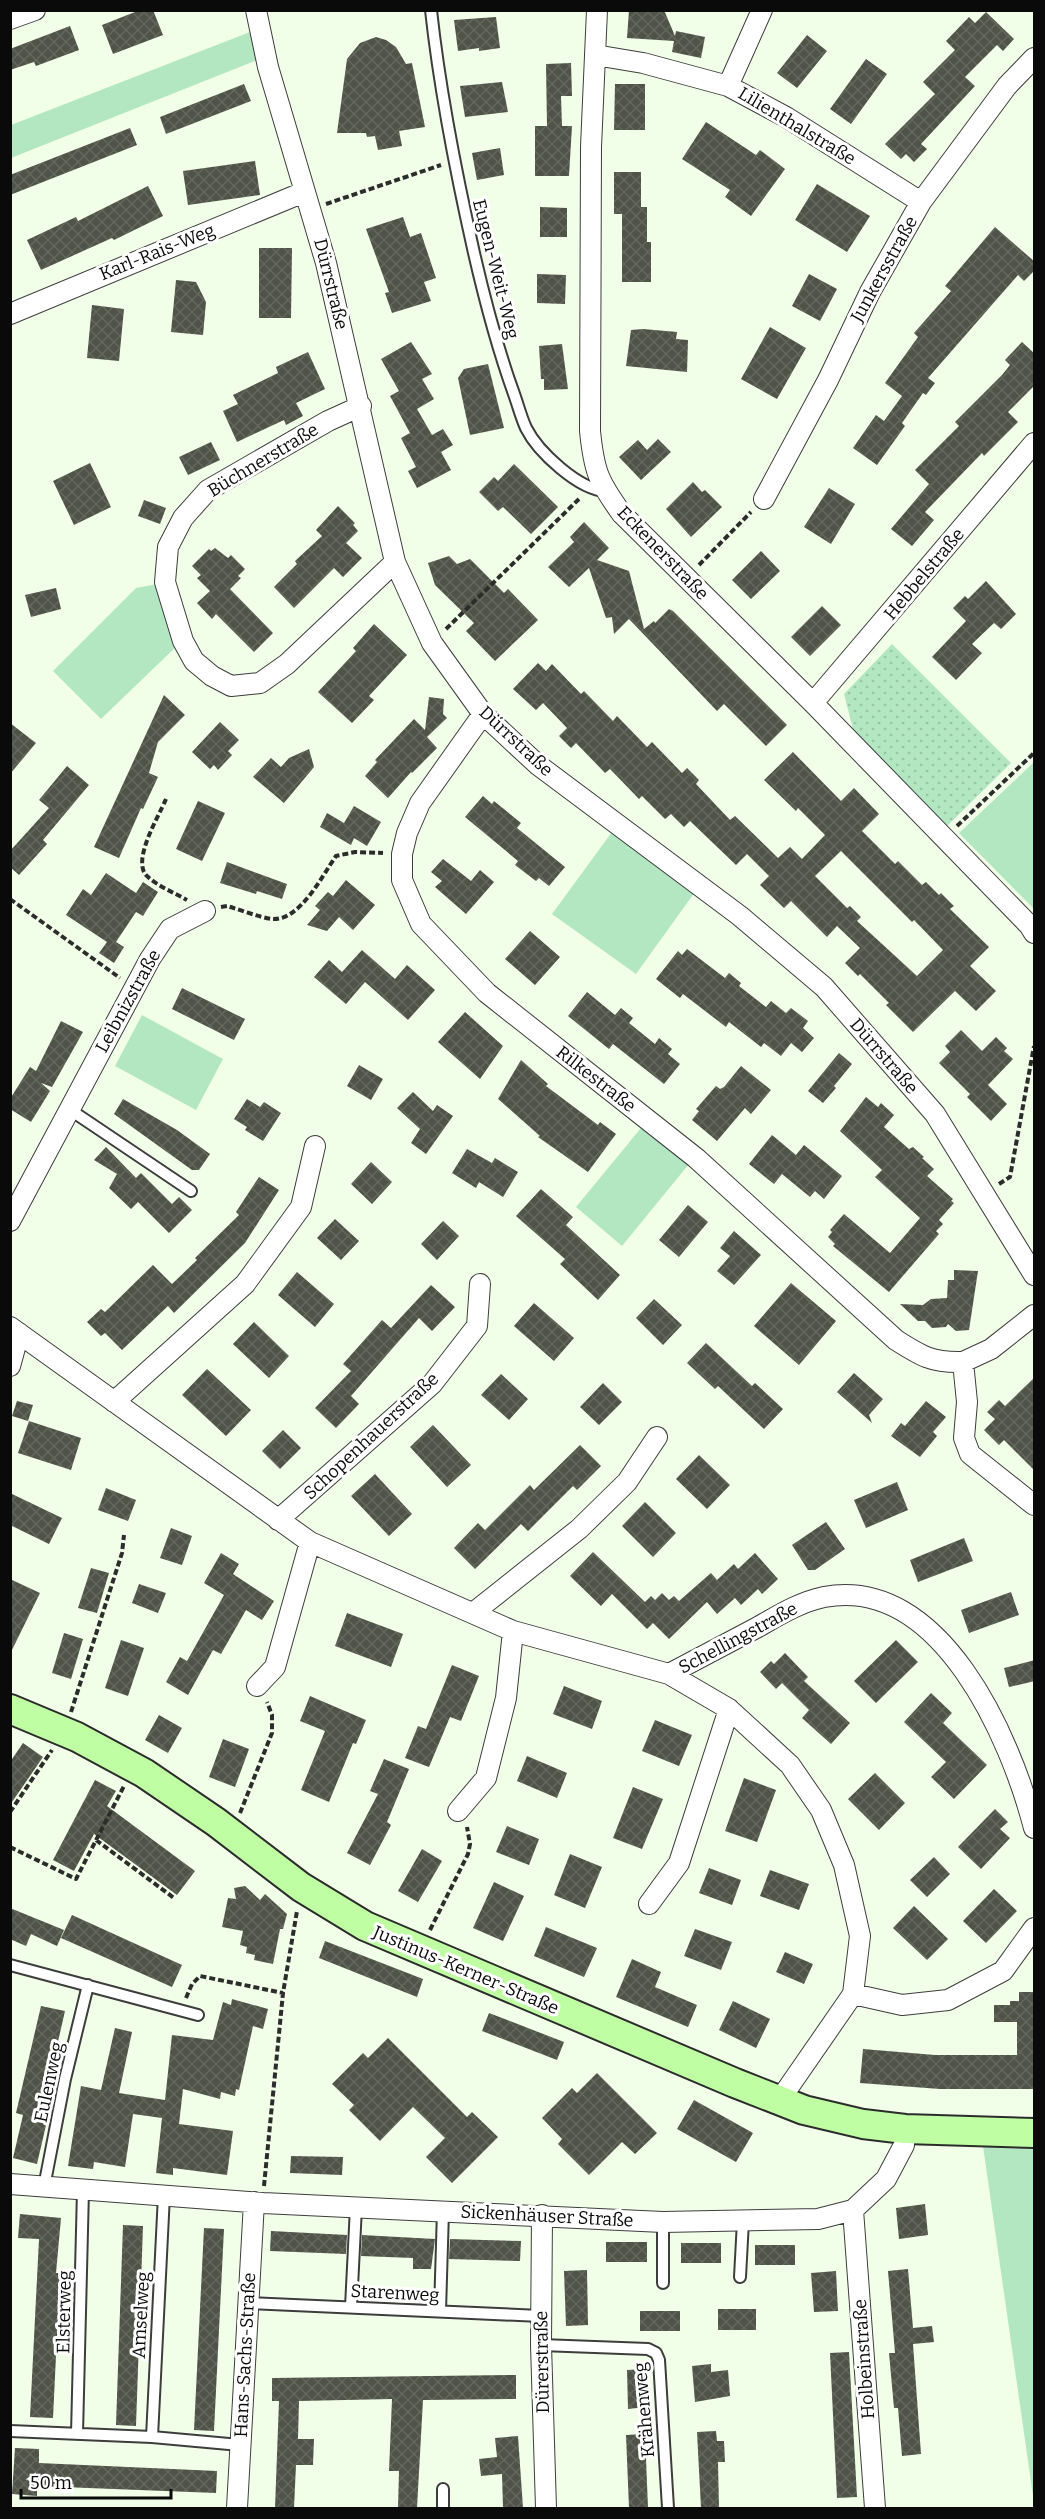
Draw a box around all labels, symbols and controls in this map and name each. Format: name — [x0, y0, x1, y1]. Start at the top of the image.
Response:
street label: Lilienthalstraße — [734, 82, 860, 170]
street label: Eugen-Weit-Weg — [468, 197, 524, 341]
street label: Junkersstraße — [845, 212, 922, 327]
street label: Karl-Rais-Weg — [96, 219, 218, 285]
street label: Dürrstraße — [309, 236, 353, 332]
street label: Büchnerstraße — [204, 418, 322, 502]
street label: Eckenerstraße — [613, 502, 713, 604]
street label: Hebbelstraße — [879, 523, 969, 625]
street label: Dürrstraße — [474, 701, 558, 781]
street label: Leibnizstraße — [91, 946, 165, 1056]
street label: Dürrstraße — [845, 1014, 923, 1098]
street label: Rilkestraße — [552, 1041, 640, 1117]
street label: Schopenhauerstraße — [299, 1368, 443, 1504]
street label: Schellingstraße — [675, 1597, 801, 1679]
street label: Justinus-Kerner-Straße — [369, 1921, 562, 2019]
street label: Eulenweg — [30, 2040, 68, 2124]
street label: Sickenhäuser Straße — [460, 2200, 634, 2232]
street label: Elsterweg — [52, 2270, 76, 2354]
street label: Amselweg — [128, 2271, 154, 2359]
street label: Hans-Sachs-Straße — [230, 2272, 260, 2438]
street label: Starenweg — [350, 2280, 440, 2306]
street label: Holbeinstraße — [849, 2298, 879, 2420]
street label: Dürerstraße — [530, 2310, 554, 2414]
street label: Krähenweg — [629, 2361, 659, 2459]
scale bar — [21, 2462, 171, 2500]
text: 50 m — [30, 2472, 72, 2494]

